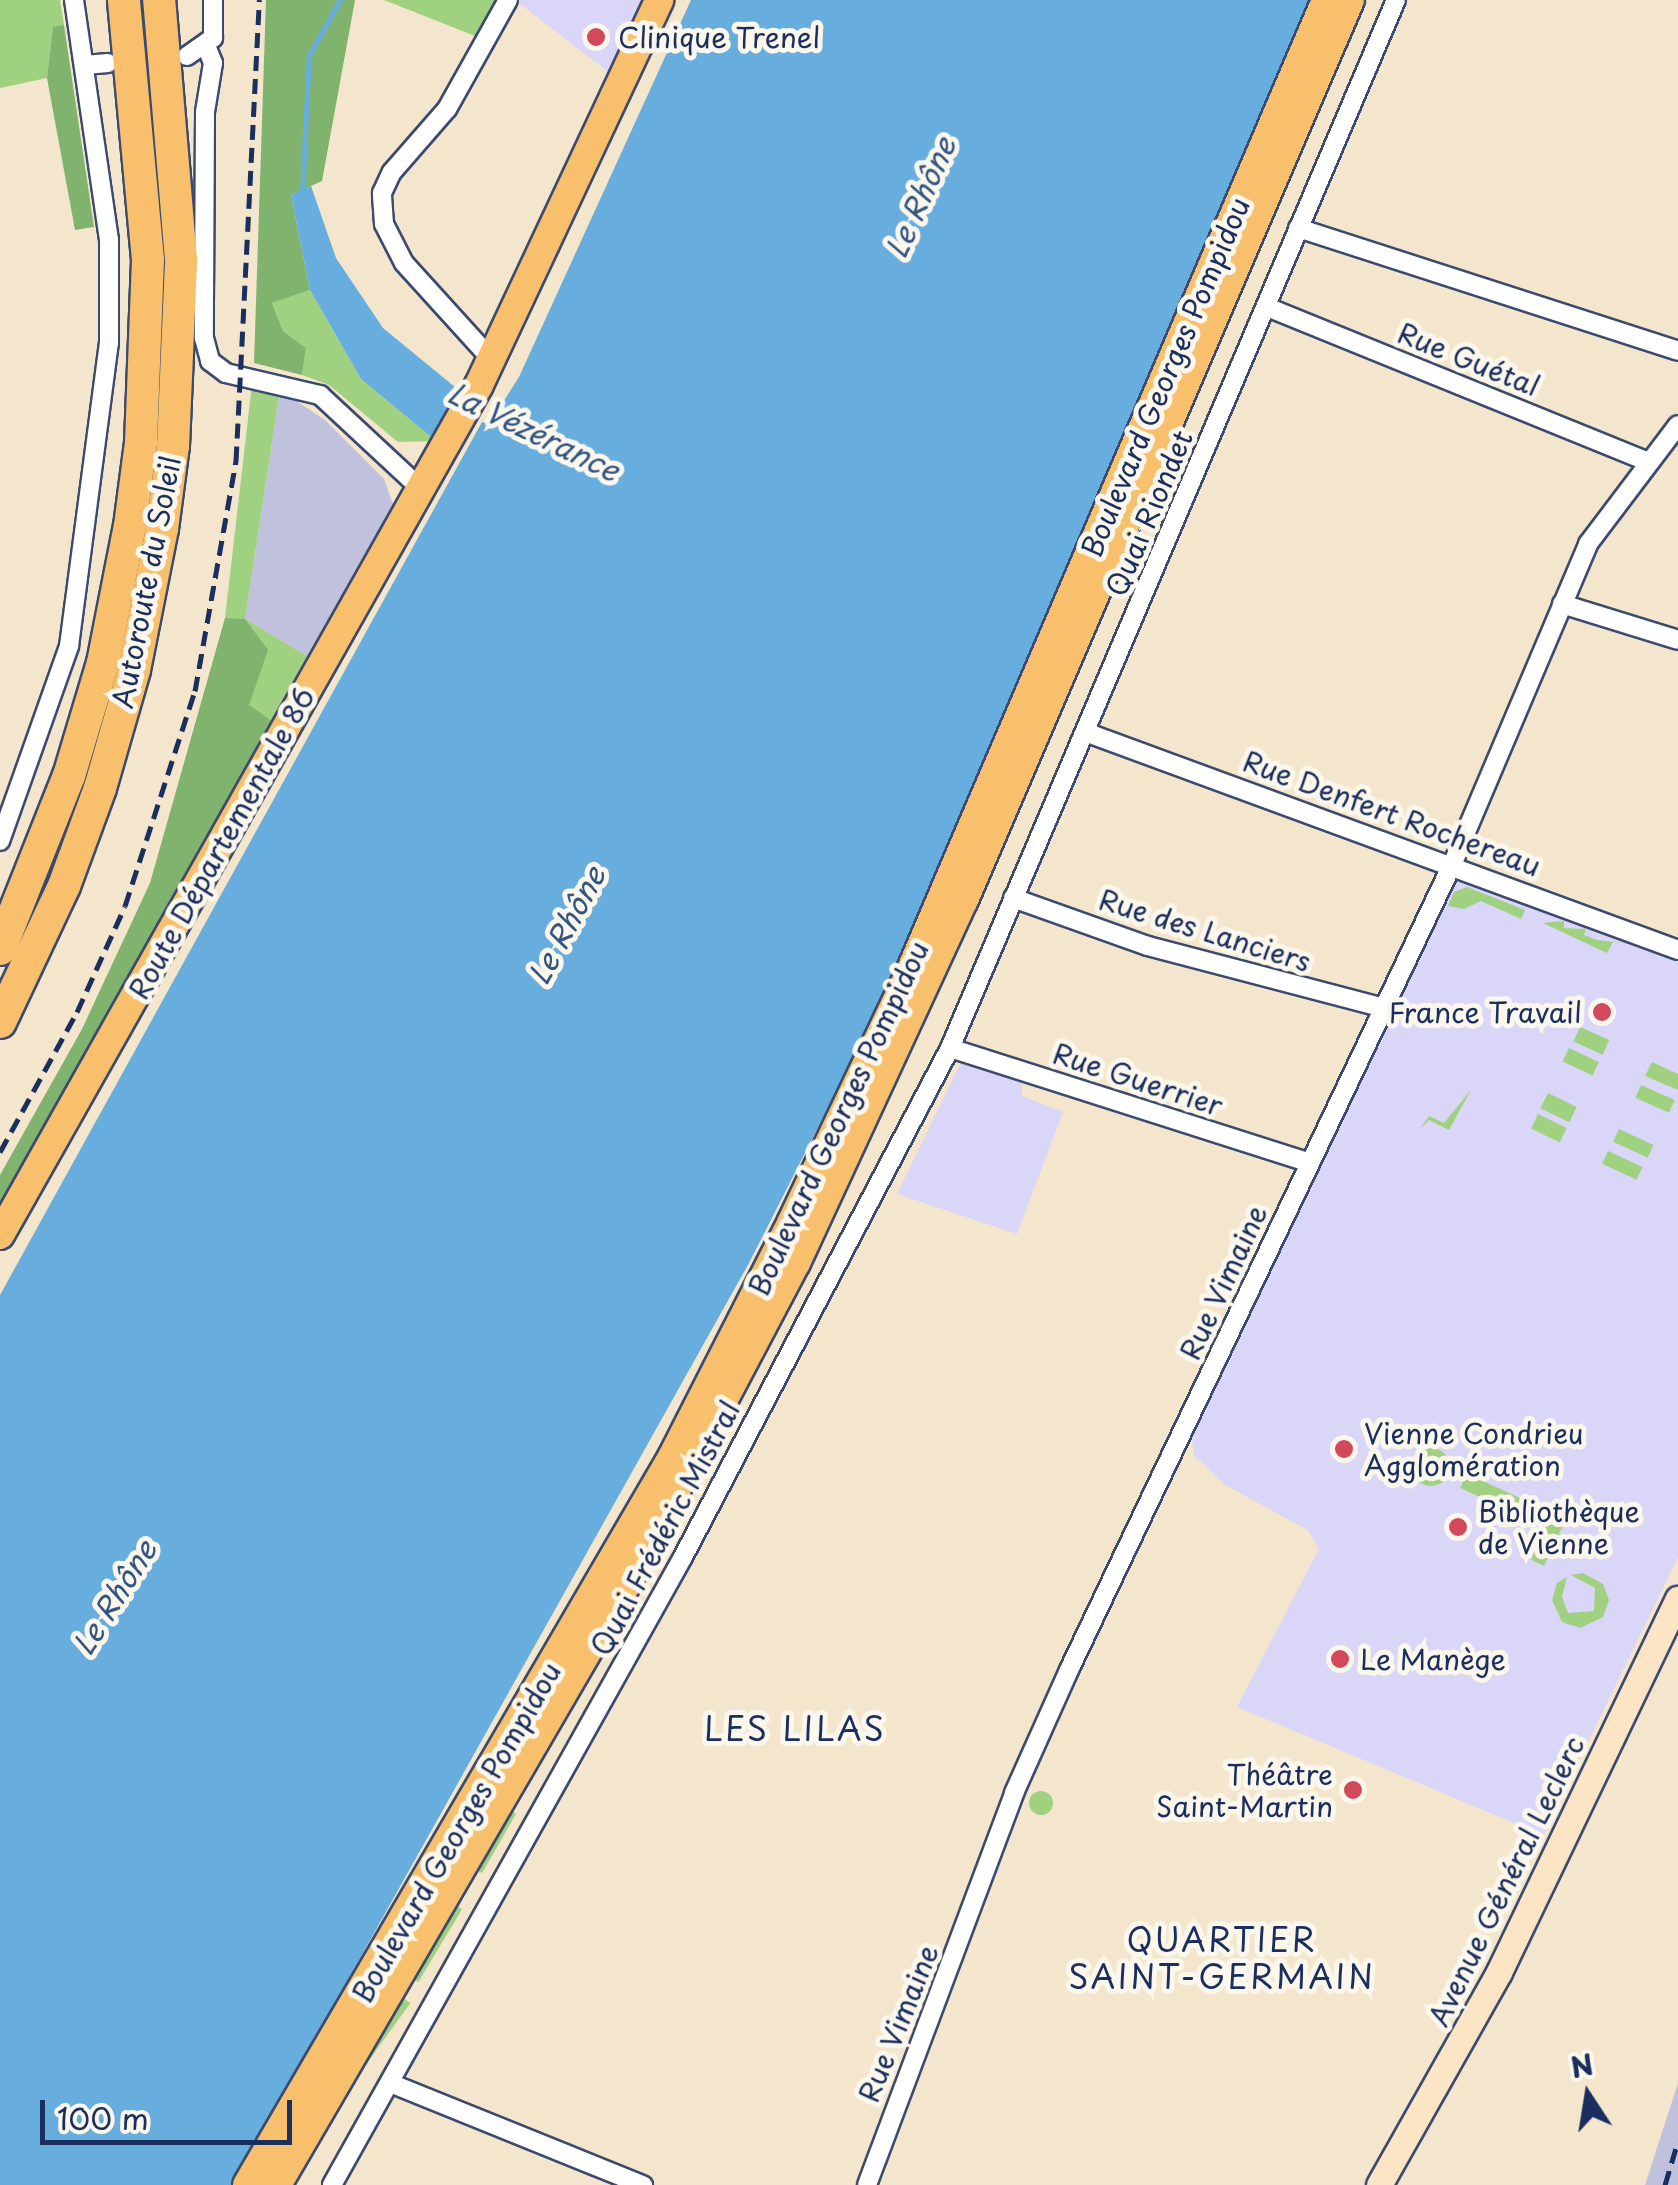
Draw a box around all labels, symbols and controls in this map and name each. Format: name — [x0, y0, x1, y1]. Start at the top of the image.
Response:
place label: Clinique Trenel — [618, 20, 820, 54]
marker: Clinique Trenel — [583, 24, 609, 50]
water label: Le Rhône — [877, 130, 963, 264]
street label: Boulevard Georges Pompidou — [1073, 191, 1257, 563]
street label: Rue Guétal — [1392, 315, 1546, 403]
water label: La Vézérance — [441, 373, 627, 489]
street label: Quai Riondet — [1099, 426, 1199, 600]
street label: Autoroute du Soleil — [105, 452, 187, 712]
street label: Route Départementale 86 — [121, 681, 321, 1005]
street label: Rue Denfert Rochereau — [1238, 743, 1546, 883]
water label: Le Rhône — [519, 859, 613, 991]
street label: Rue des Lanciers — [1092, 881, 1318, 979]
street label: Boulevard Georges Pompidou — [740, 934, 936, 1302]
place label: France Travail — [1387, 995, 1582, 1029]
marker: France Travail — [1591, 1001, 1613, 1023]
street label: Rue Guerrier — [1049, 1036, 1227, 1122]
street label: Rue Vimaine — [1172, 1198, 1274, 1366]
street label: Quai Frédéric Mistral — [583, 1394, 747, 1662]
place label: Vienne Condrieu Agglomération — [1364, 1416, 1584, 1482]
marker: Vienne Condrieu Agglomération — [1333, 1438, 1355, 1460]
place label: Bibliothèque de Vienne — [1478, 1494, 1640, 1560]
marker: Bibliothèque de Vienne — [1447, 1516, 1469, 1538]
water label: Le Rhône — [64, 1532, 164, 1662]
place label: Le Manège — [1360, 1642, 1506, 1676]
marker: Le Manège — [1329, 1648, 1351, 1670]
street label: Boulevard Georges Pompidou — [344, 1654, 568, 2010]
district label: LES LILAS — [705, 1709, 885, 1747]
street label: Avenue Général Leclerc — [1422, 1733, 1590, 2029]
place label: Théâtre Saint-Martin — [1156, 1757, 1333, 1823]
marker: Théâtre Saint-Martin — [1342, 1779, 1364, 1801]
district label: QUARTIER SAINT-GERMAIN — [1069, 1921, 1375, 1996]
street label: Rue Vimaine — [851, 1938, 945, 2108]
text: N — [1566, 2042, 1597, 2089]
north arrow — [1538, 2045, 1638, 2145]
scale bar — [45, 2080, 298, 2142]
text: 100 m — [57, 2095, 149, 2140]

